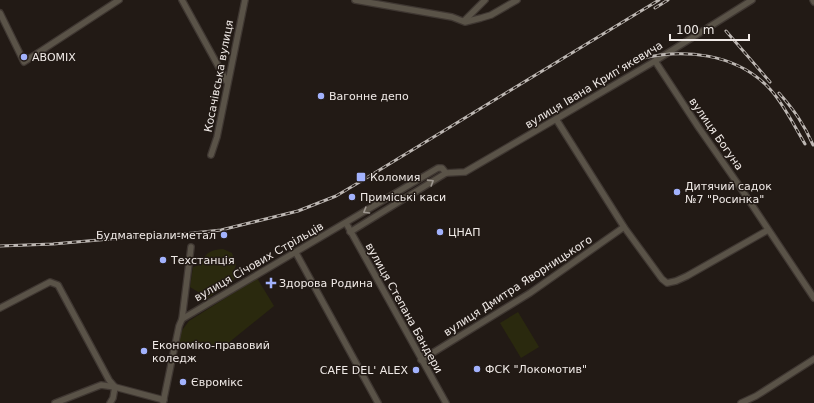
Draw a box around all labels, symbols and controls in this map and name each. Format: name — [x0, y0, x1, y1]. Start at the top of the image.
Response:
scale bar — [670, 16, 749, 42]
street label: Косачівська вулиця — [202, 19, 236, 133]
text: 100 m — [676, 23, 714, 37]
street label: вулиця Івана Крипʼякевича — [523, 39, 665, 131]
place label: ABOMIX — [32, 51, 76, 64]
marker: ABOMIX — [19, 52, 29, 62]
place label: Вагонне депо — [329, 90, 409, 103]
marker: Вагонне депо — [316, 91, 326, 101]
street label: вулиця Богуна — [686, 95, 746, 173]
marker: Коломия — [355, 171, 367, 183]
place label: Коломия — [370, 171, 420, 184]
one-way arrow — [427, 180, 434, 187]
place label: Дитячий садок №7 "Росинка" — [685, 180, 772, 206]
marker: Дитячий садок №7 "Росинка" — [672, 187, 682, 197]
place label: Приміські каси — [360, 191, 446, 204]
marker: Приміські каси — [347, 192, 357, 202]
one-way arrow — [363, 207, 370, 214]
street label: вулиця Січових Стрільців — [192, 220, 326, 304]
place label: ЦНАП — [448, 226, 481, 239]
marker: ЦНАП — [435, 227, 445, 237]
place label: Будматеріали-метал — [96, 229, 216, 242]
marker: Будматеріали-метал — [219, 230, 229, 240]
street label: вулиця Дмитра Яворницького — [441, 233, 595, 339]
street label: вулиця Степана Бандери — [363, 241, 445, 375]
place label: Техстанція — [170, 254, 235, 267]
marker: Техстанція — [158, 255, 168, 265]
place label: Здорова Родина — [279, 277, 373, 290]
marker: Здорова Родина — [266, 278, 276, 288]
place label: Економіко-правовий коледж — [152, 339, 270, 365]
marker: Економіко-правовий коледж — [139, 346, 149, 356]
place label: ФСК "Локомотив" — [485, 363, 587, 376]
place label: CAFE DEL' ALEX — [320, 364, 408, 377]
marker: ФСК "Локомотив" — [472, 364, 482, 374]
marker: CAFE DEL' ALEX — [411, 365, 421, 375]
place label: Євромікс — [191, 376, 243, 389]
marker: Євромікс — [178, 377, 188, 387]

